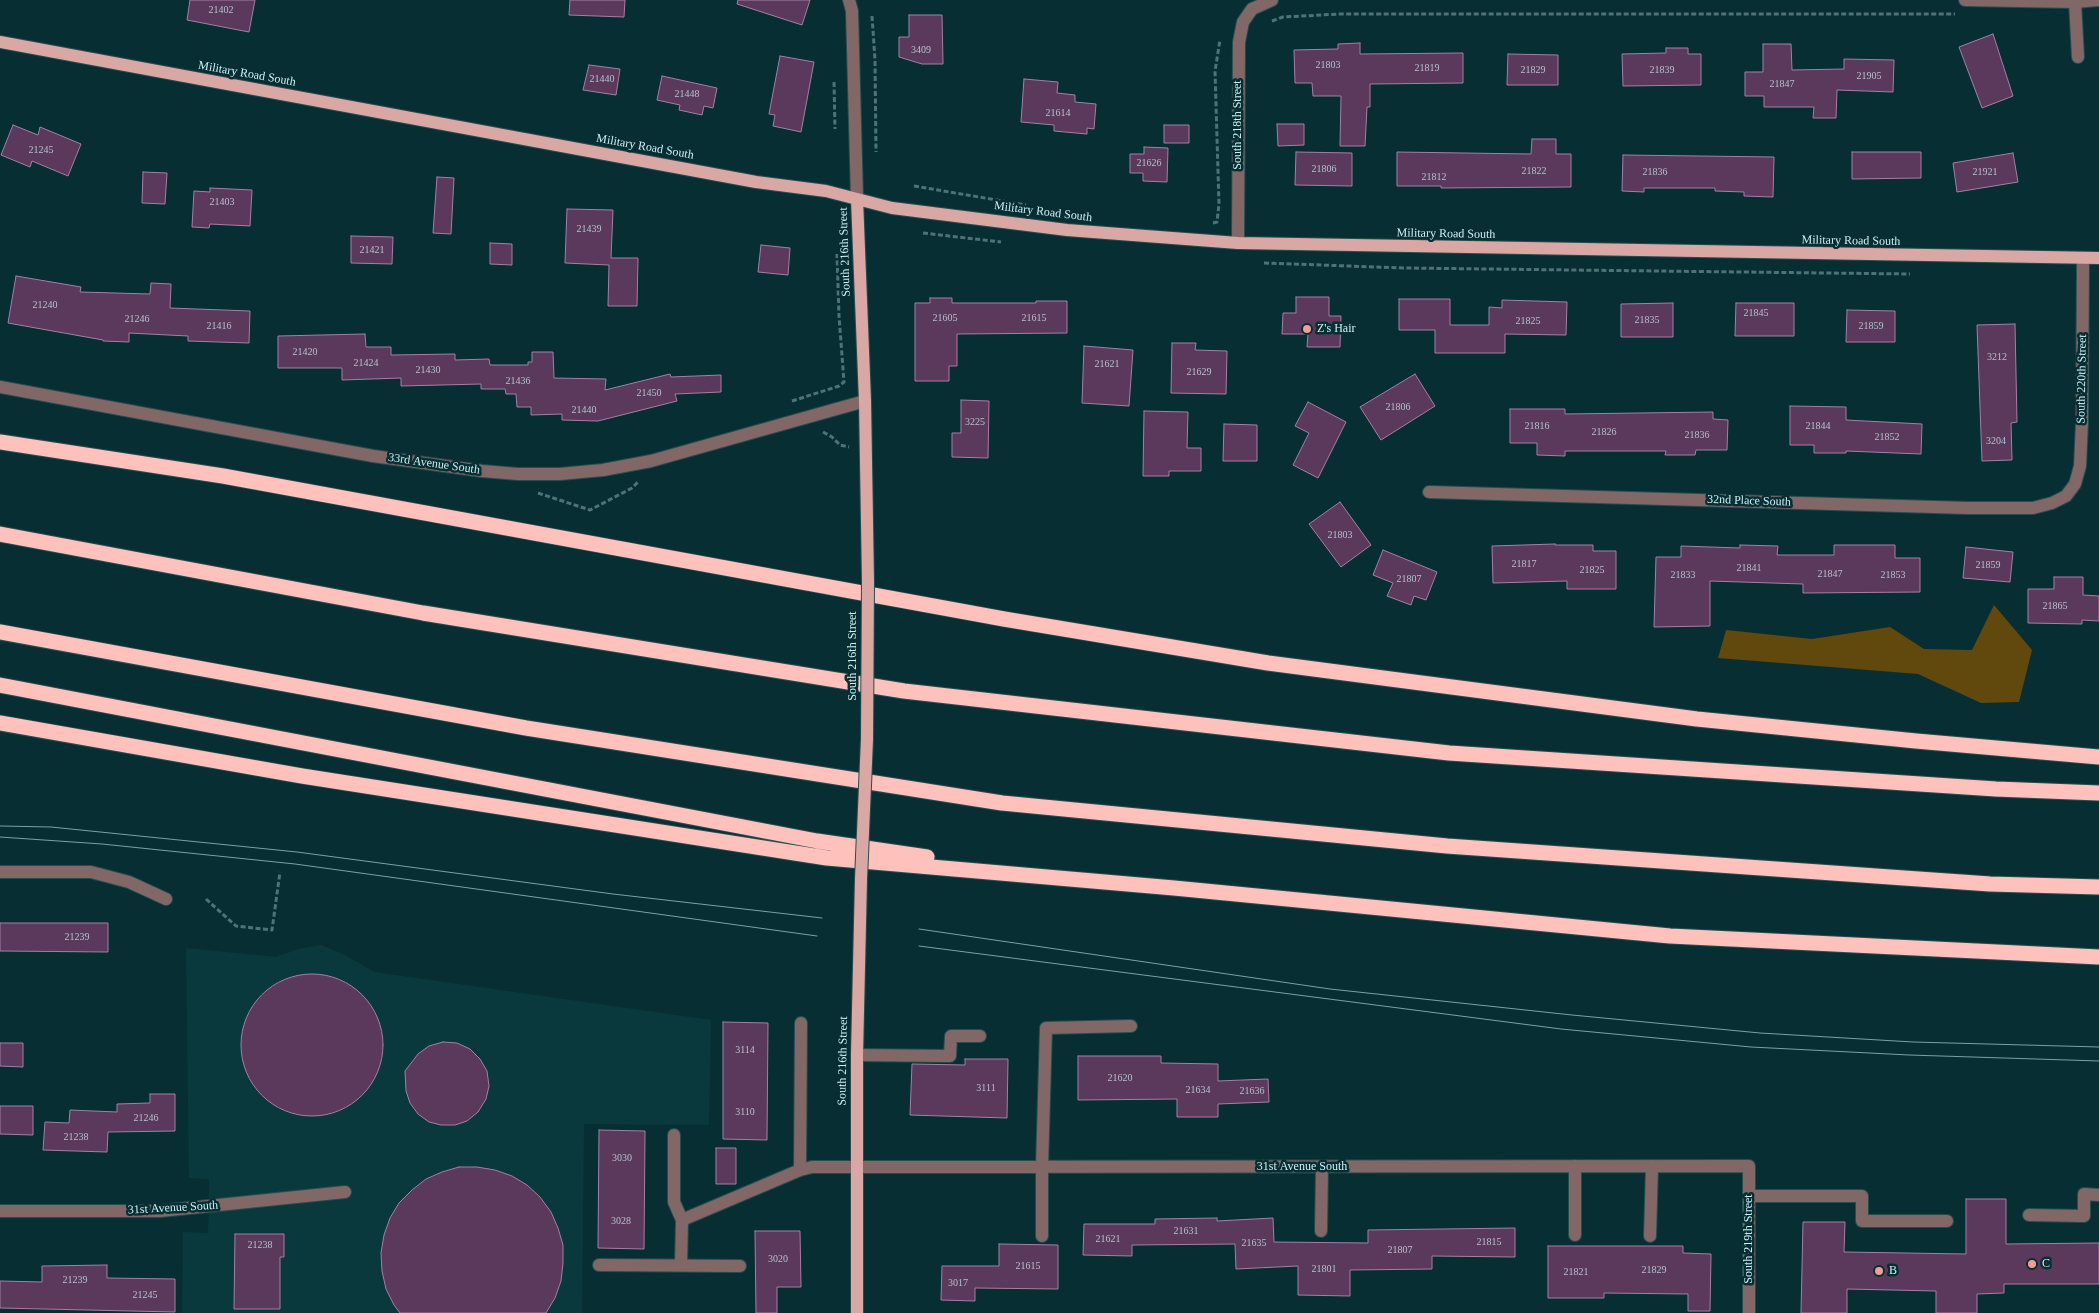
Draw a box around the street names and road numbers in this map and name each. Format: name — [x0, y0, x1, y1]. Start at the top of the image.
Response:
street label: Military Road South — [197, 58, 297, 90]
street label: South 218th Street — [1231, 80, 1245, 170]
street label: Military Road South — [595, 131, 695, 163]
street label: Military Road South — [993, 199, 1093, 225]
street label: South 216th Street — [836, 207, 854, 297]
street label: Military Road South — [1397, 226, 1495, 242]
street label: Military Road South — [1802, 233, 1900, 249]
street label: South 220th Street — [2074, 334, 2090, 424]
street label: 33rd Avenue South — [387, 450, 481, 478]
street label: 32nd Place South — [1707, 492, 1791, 510]
street label: South 216th Street — [846, 611, 860, 701]
street label: South 216th Street — [835, 1016, 851, 1106]
street label: 31st Avenue South — [1257, 1160, 1347, 1174]
street label: South 219th Street — [1742, 1194, 1756, 1284]
street label: 31st Avenue South — [127, 1198, 219, 1218]

